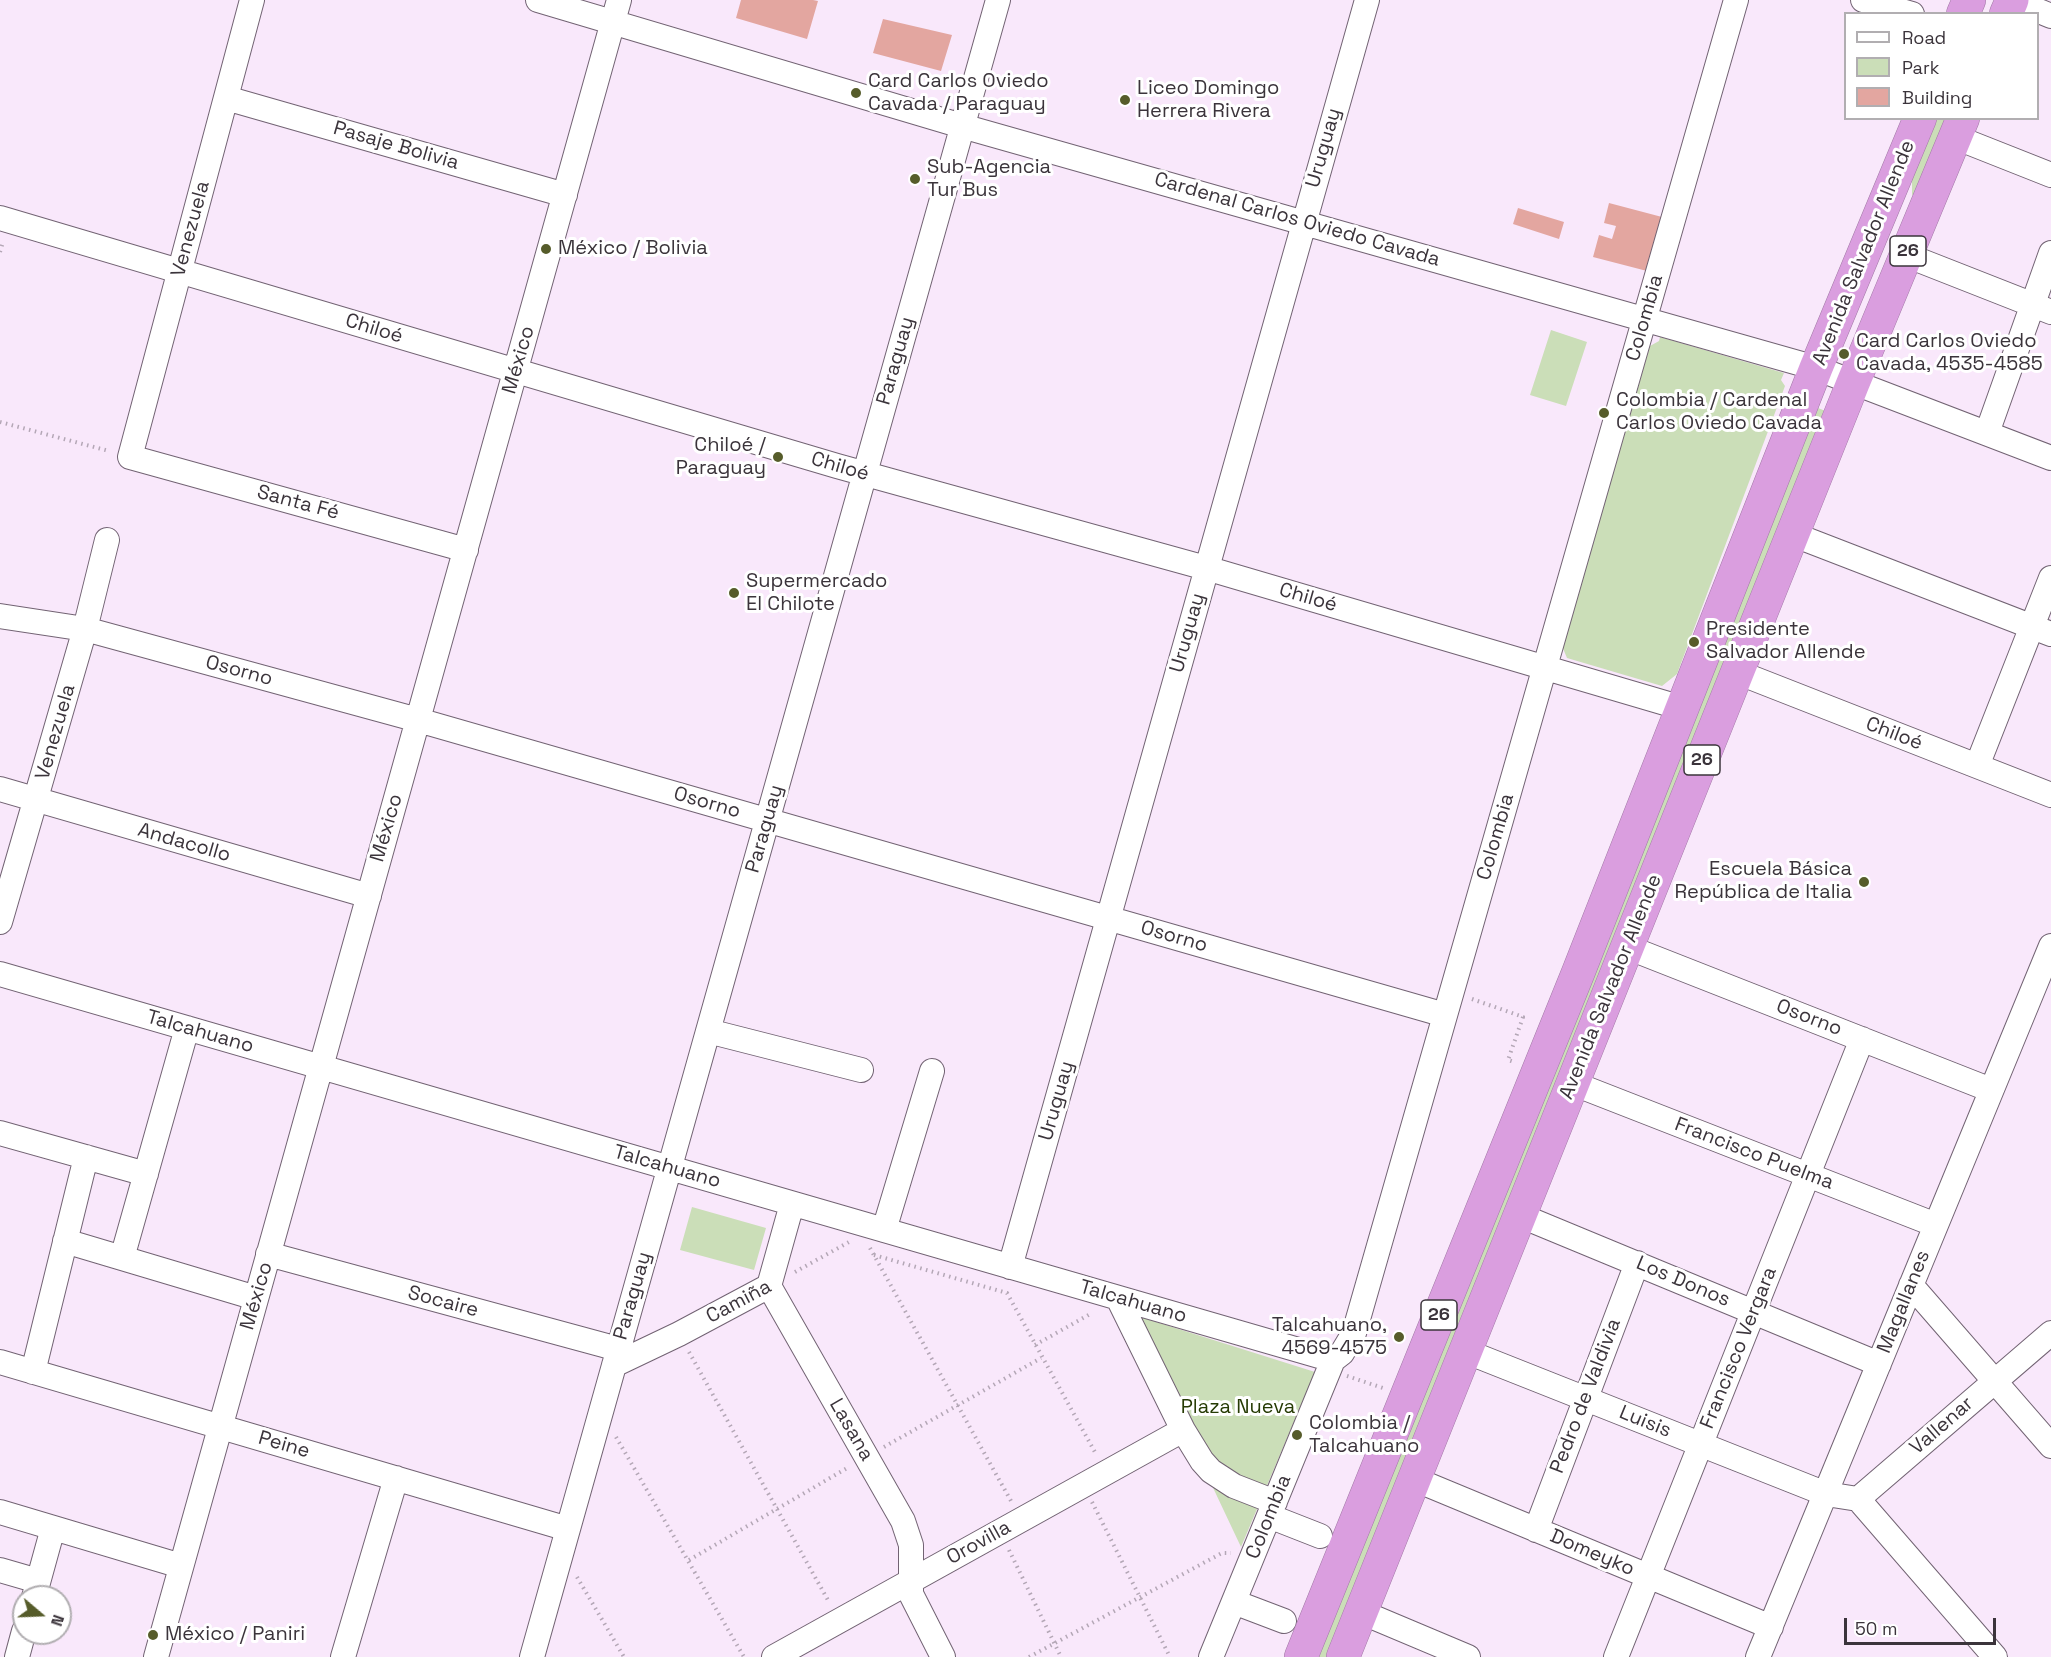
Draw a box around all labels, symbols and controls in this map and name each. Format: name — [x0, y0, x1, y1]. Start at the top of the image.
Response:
legend — [1844, 12, 2039, 120]
text: Road — [1902, 26, 1946, 49]
text: Park — [1902, 56, 1939, 79]
place label: Card Carlos Oviedo Cavada / Paraguay — [868, 70, 1048, 117]
place label: Liceo Domingo Herrera Rivera — [1137, 77, 1279, 124]
marker: Card Carlos Oviedo Cavada / Paraguay — [849, 86, 863, 100]
text: Building — [1902, 86, 1972, 109]
marker: Liceo Domingo Herrera Rivera — [1118, 93, 1132, 107]
street label: Uruguay — [1301, 105, 1347, 191]
street label: Pasaje Bolivia — [330, 117, 462, 175]
street label: Avenida Salvador Allende — [1808, 137, 1920, 369]
place label: Sub-Agencia Tur Bus — [927, 156, 1051, 203]
street label: Cardenal Carlos Oviedo Cavada — [1151, 168, 1443, 272]
marker: Sub-Agencia Tur Bus — [908, 172, 922, 186]
street label: Venezuela — [167, 179, 215, 279]
road number: 26 — [1890, 236, 1926, 266]
place label: México / Bolivia — [558, 237, 708, 261]
marker: México / Bolivia — [539, 242, 553, 256]
street label: Colombia — [1621, 272, 1669, 364]
street label: Chiloé — [342, 309, 406, 349]
street label: Paraguay — [872, 314, 920, 408]
street label: México — [498, 323, 540, 397]
place label: Card Carlos Oviedo Cavada, 4535-4585 — [1856, 330, 2043, 377]
marker: Card Carlos Oviedo Cavada, 4535-4585 — [1837, 347, 1851, 361]
place label: Colombia / Cardenal Carlos Oviedo Cavada — [1616, 389, 1822, 436]
marker: Colombia / Cardenal Carlos Oviedo Cavada — [1597, 406, 1611, 420]
place label: Chiloé / Paraguay — [676, 434, 766, 481]
street label: Chiloé — [808, 447, 872, 487]
marker: Chiloé / Paraguay — [771, 450, 785, 464]
street label: Santa Fé — [254, 481, 342, 525]
place label: Supermercado El Chilote — [746, 570, 887, 617]
street label: Chiloé — [1276, 578, 1340, 618]
marker: Supermercado El Chilote — [727, 586, 741, 600]
street label: Uruguay — [1165, 590, 1211, 676]
place label: Presidente Salvador Allende — [1706, 618, 1865, 665]
marker: Presidente Salvador Allende — [1687, 635, 1701, 649]
street label: Osorno — [203, 651, 275, 691]
street label: Venezuela — [31, 682, 81, 782]
street label: Chiloé — [1862, 712, 1926, 756]
road number: 26 — [1684, 745, 1720, 775]
street label: Osorno — [671, 782, 743, 824]
street label: Paraguay — [741, 782, 789, 876]
street label: México — [366, 791, 408, 865]
street label: Colombia — [1472, 791, 1520, 883]
street label: Andacollo — [135, 818, 233, 868]
place label: Escuela Básica República de Italia — [1674, 858, 1852, 905]
street label: Avenida Salvador Allende — [1555, 871, 1667, 1103]
marker: Escuela Básica República de Italia — [1857, 875, 1871, 889]
street label: Osorno — [1138, 916, 1210, 958]
street label: Osorno — [1773, 995, 1845, 1041]
street label: Talcahuano — [144, 1005, 256, 1059]
street label: Uruguay — [1034, 1058, 1080, 1144]
street label: Francisco Puelma — [1671, 1113, 1837, 1195]
street label: Talcahuano — [611, 1140, 723, 1194]
street label: Magallanes — [1872, 1247, 1936, 1357]
street label: Paraguay — [609, 1249, 657, 1343]
street label: Los Donos — [1632, 1251, 1734, 1313]
street label: México — [236, 1259, 278, 1333]
street label: Francisco Vergara — [1696, 1264, 1782, 1432]
street label: Camiña — [702, 1275, 776, 1329]
street label: Talcahuano — [1077, 1275, 1189, 1329]
street label: Socaire — [405, 1281, 481, 1323]
road number: 26 — [1421, 1300, 1457, 1330]
place label: Talcahuano, 4569-4575 — [1272, 1314, 1387, 1361]
street label: Pedro de Valdivia — [1545, 1315, 1627, 1477]
marker: Talcahuano, 4569-4575 — [1392, 1330, 1406, 1344]
street label: Vallenar — [1905, 1392, 1979, 1460]
street label: Lasana — [824, 1395, 878, 1465]
park label: Plaza Nueva — [1181, 1396, 1295, 1420]
street label: Luisis — [1615, 1401, 1675, 1443]
place label: Colombia / Talcahuano — [1309, 1412, 1419, 1459]
street label: Peine — [255, 1426, 313, 1464]
marker: Colombia / Talcahuano — [1290, 1428, 1304, 1442]
street label: Colombia — [1241, 1471, 1297, 1563]
street label: Orovilla — [943, 1516, 1015, 1570]
street label: Domeyko — [1546, 1524, 1638, 1582]
north arrow — [12, 1585, 72, 1645]
scale bar — [1847, 1606, 1998, 1644]
text: N — [46, 1612, 69, 1629]
text: 50 m — [1855, 1617, 1897, 1640]
place label: México / Paniri — [165, 1623, 305, 1647]
marker: México / Paniri — [146, 1628, 160, 1642]

